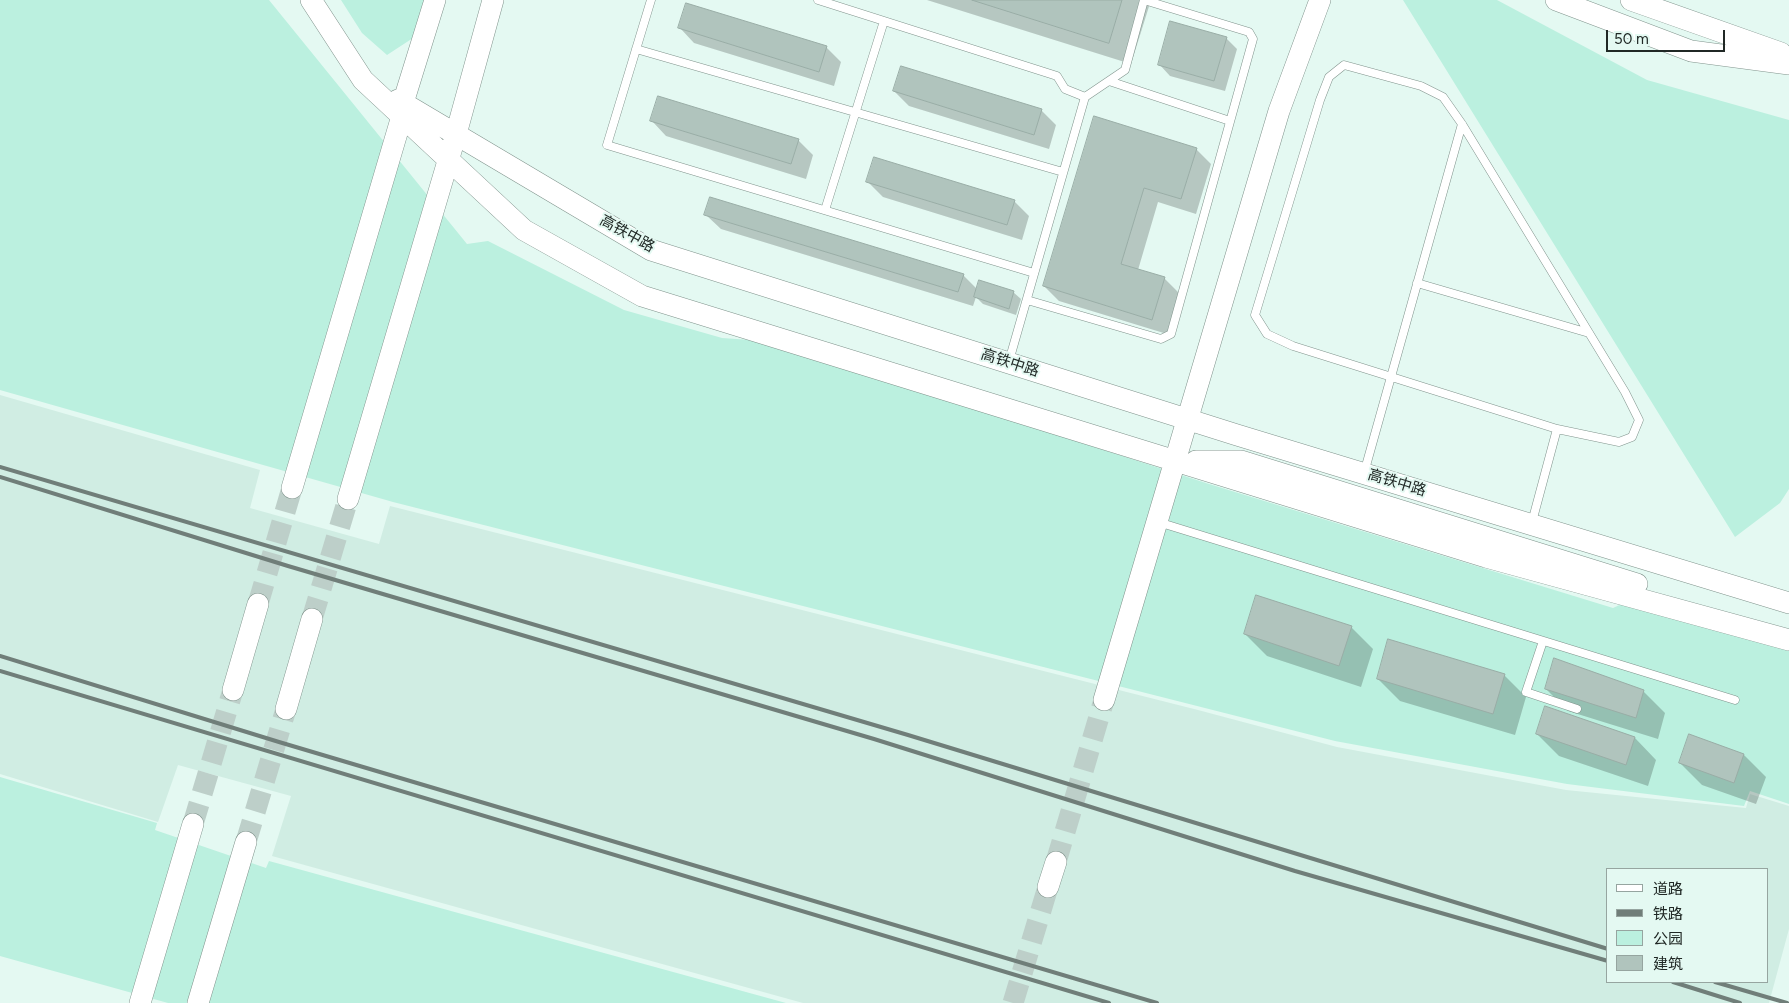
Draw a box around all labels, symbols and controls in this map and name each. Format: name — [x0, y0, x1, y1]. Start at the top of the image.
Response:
scale bar — [1609, 20, 1728, 52]
text: 50 m — [1614, 30, 1649, 48]
street label: 高铁中路 — [596, 212, 658, 256]
street label: 高铁中路 — [979, 345, 1041, 381]
street label: 高铁中路 — [1366, 466, 1428, 500]
legend — [1606, 868, 1769, 983]
text: 道路 — [1653, 880, 1683, 898]
text: 铁路 — [1653, 905, 1683, 923]
text: 公园 — [1653, 930, 1683, 948]
text: 建筑 — [1653, 955, 1683, 973]

